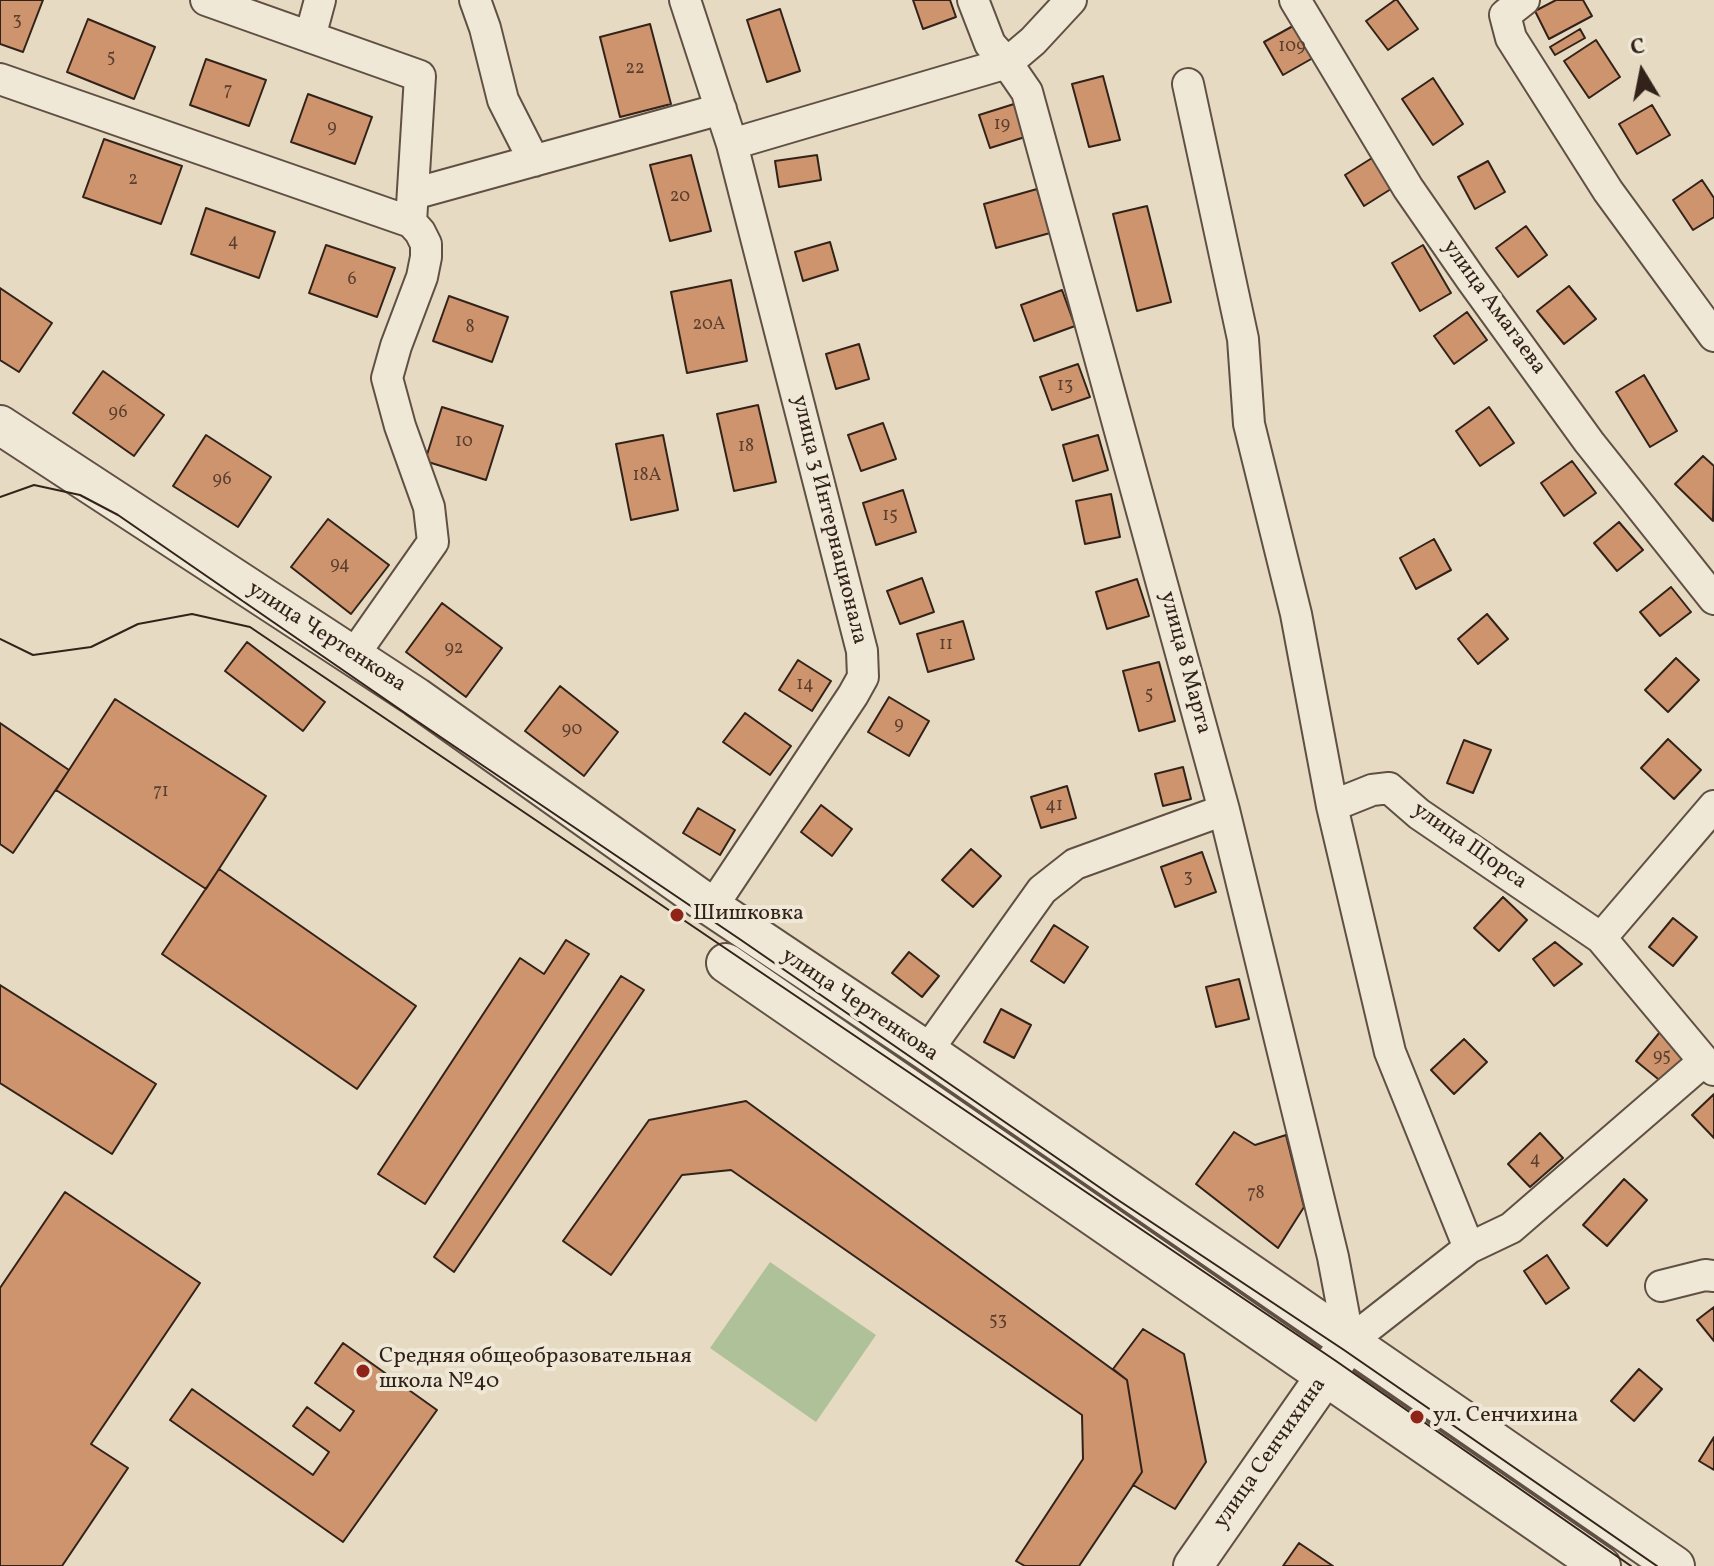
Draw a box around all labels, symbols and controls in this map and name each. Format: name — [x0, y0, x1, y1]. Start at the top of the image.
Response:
house number: 3 — [12, 11, 22, 33]
text: С — [1628, 31, 1647, 64]
north arrow — [1602, 32, 1682, 112]
house number: 109 — [1278, 37, 1306, 59]
house number: 5 — [107, 48, 115, 70]
house number: 22 — [625, 59, 645, 81]
house number: 7 — [224, 81, 232, 103]
house number: 19 — [994, 115, 1010, 137]
house number: 9 — [327, 118, 337, 140]
house number: 2 — [128, 170, 138, 192]
house number: 20 — [670, 187, 690, 209]
house number: 4 — [228, 232, 238, 254]
street label: улица Амагаева — [1435, 235, 1551, 381]
house number: 6 — [347, 270, 357, 292]
house number: 20А — [693, 315, 725, 337]
house number: 8 — [465, 318, 475, 340]
house number: 13 — [1057, 376, 1073, 398]
street label: улица 3 Интернационала — [784, 393, 872, 647]
house number: 96 — [108, 403, 128, 425]
house number: 10 — [455, 432, 473, 454]
house number: 18 — [738, 437, 754, 459]
house number: 18А — [633, 466, 661, 488]
house number: 96 — [212, 470, 232, 492]
house number: 15 — [882, 506, 898, 528]
house number: 94 — [330, 555, 350, 577]
street label: улица Чертенкова — [242, 577, 410, 699]
street label: улица 8 Марта — [1152, 589, 1216, 737]
house number: 11 — [939, 635, 953, 657]
house number: 92 — [444, 639, 464, 661]
house number: 14 — [796, 675, 814, 697]
house number: 5 — [1145, 685, 1153, 707]
house number: 9 — [894, 715, 904, 737]
house number: 90 — [562, 720, 582, 742]
house number: 71 — [153, 782, 169, 804]
house number: 41 — [1045, 796, 1063, 818]
street label: улица Щорса — [1407, 798, 1531, 896]
house number: 3 — [1183, 868, 1193, 890]
place label: Шишковка — [693, 902, 804, 928]
marker: Шишковка — [668, 906, 686, 924]
street label: улица Чертенкова — [775, 944, 943, 1068]
house number: 95 — [1653, 1047, 1671, 1069]
house number: 4 — [1530, 1150, 1540, 1172]
house number: 78 — [1247, 1184, 1265, 1206]
house number: 53 — [989, 1311, 1007, 1333]
place label: Средняя общеобразовательная школа №40 — [379, 1345, 692, 1396]
marker: Средняя общеобразовательная школа №40 — [354, 1362, 372, 1380]
street label: улица Сенчихина — [1209, 1373, 1333, 1535]
place label: ул. Сенчихина — [1433, 1404, 1578, 1430]
marker: ул. Сенчихина — [1408, 1408, 1426, 1426]

